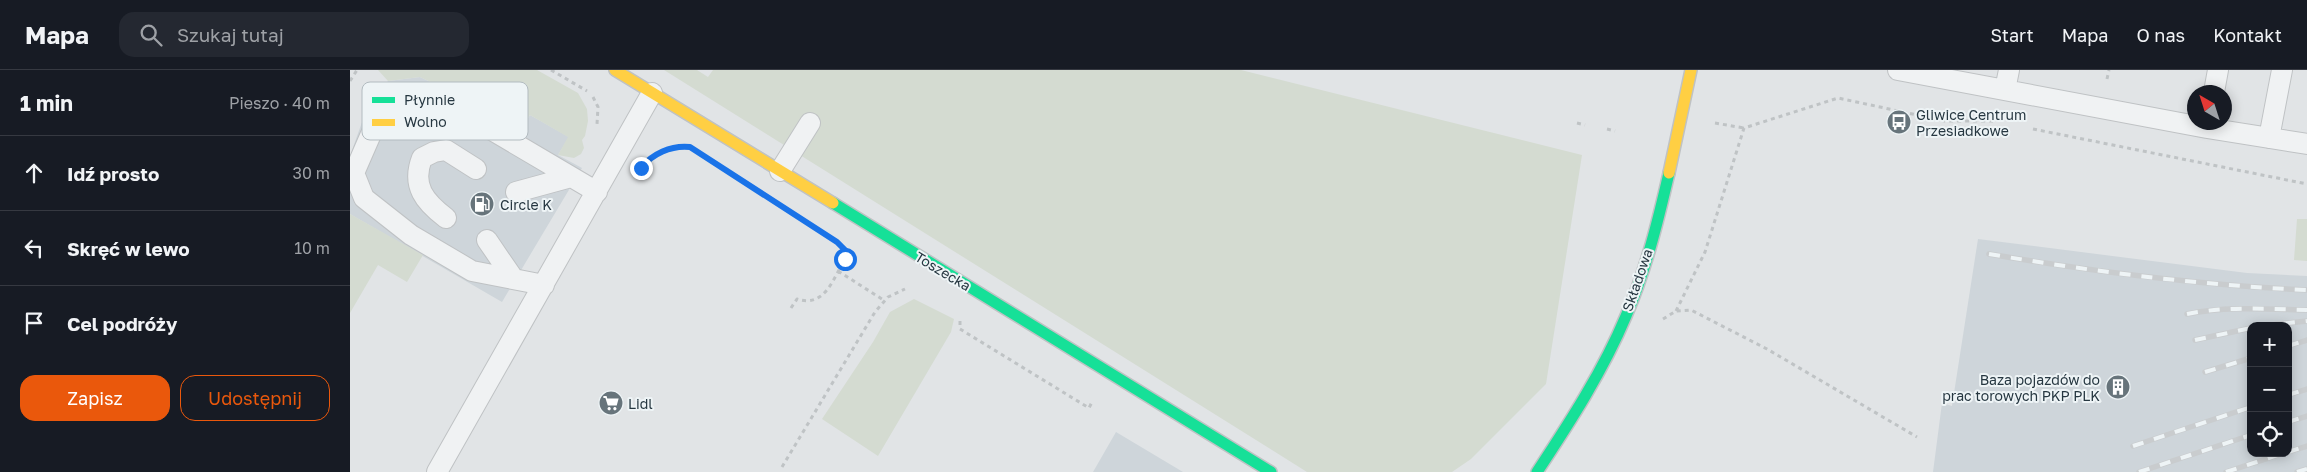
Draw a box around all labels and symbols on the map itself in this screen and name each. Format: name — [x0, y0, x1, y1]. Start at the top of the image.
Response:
legend — [362, 82, 528, 140]
north arrow — [2187, 85, 2232, 130]
text: Płynnie — [404, 91, 455, 108]
place label: Gliwice Centrum Przesiadkowe — [1916, 106, 2026, 139]
bus stop icon: Gliwice Centrum Przesiadkowe — [1886, 109, 1912, 135]
text: Wolno — [404, 113, 447, 130]
route end — [630, 157, 653, 180]
fuel station icon: Circle K — [469, 191, 495, 217]
place label: Circle K — [500, 196, 552, 213]
street label: Składowa — [1618, 246, 1656, 314]
route start — [834, 248, 857, 271]
street label: Toszecka — [912, 248, 974, 294]
place label: Baza pojazdów do prac torowych PKP PLK — [1942, 371, 2100, 404]
building icon: Baza pojazdów do prac torowych PKP PLK — [2105, 374, 2131, 400]
supermarket icon: Lidl — [598, 390, 624, 416]
place label: Lidl — [628, 395, 653, 412]

